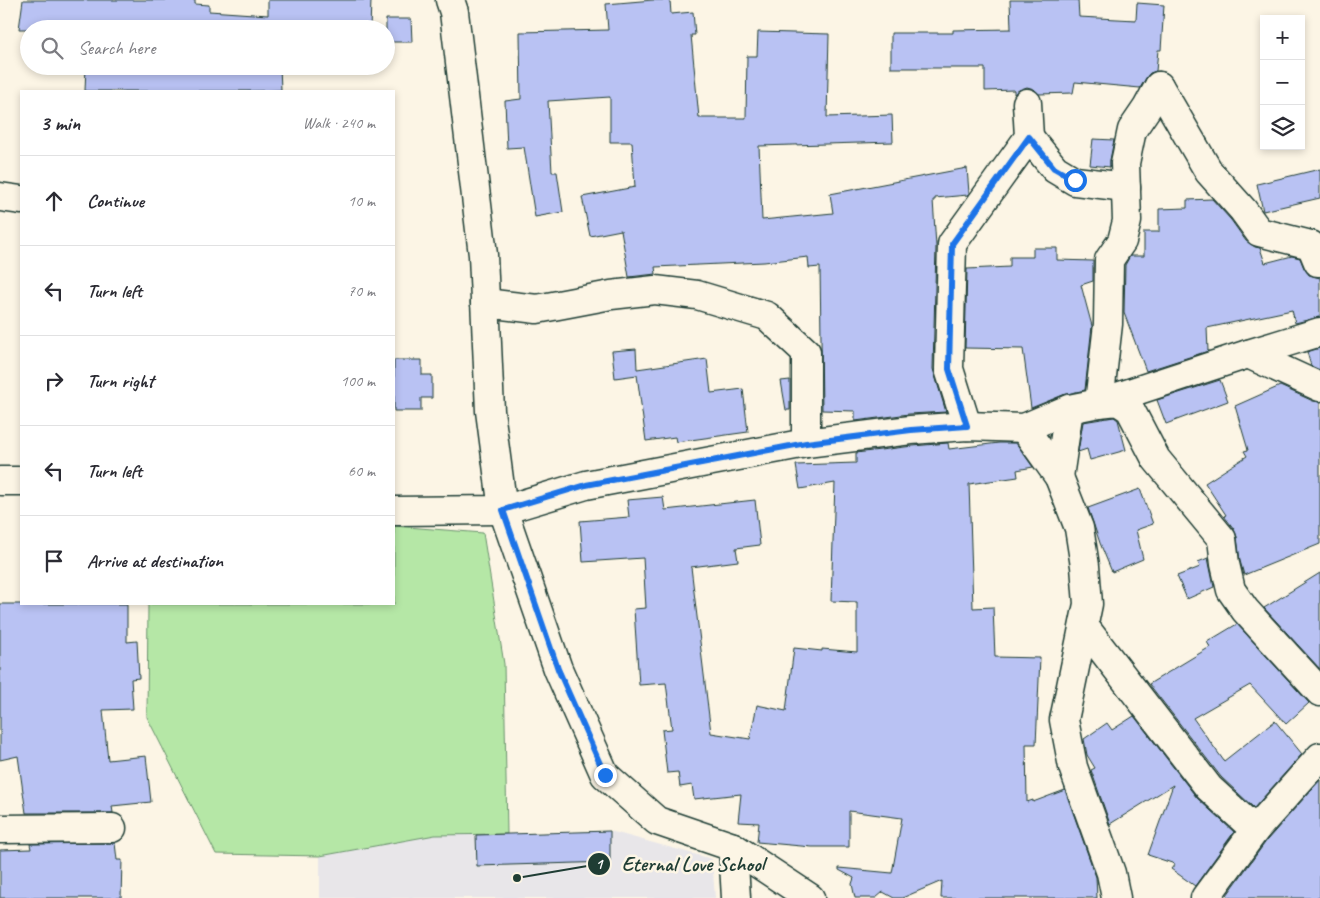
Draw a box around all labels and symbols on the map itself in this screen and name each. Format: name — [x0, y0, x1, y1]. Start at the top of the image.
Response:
route start — [1064, 169, 1087, 192]
route end — [594, 764, 617, 787]
callout: Eternal Love School — [587, 846, 774, 882]
text: Eternal Love School — [622, 851, 769, 877]
text: 1 — [596, 855, 605, 874]

